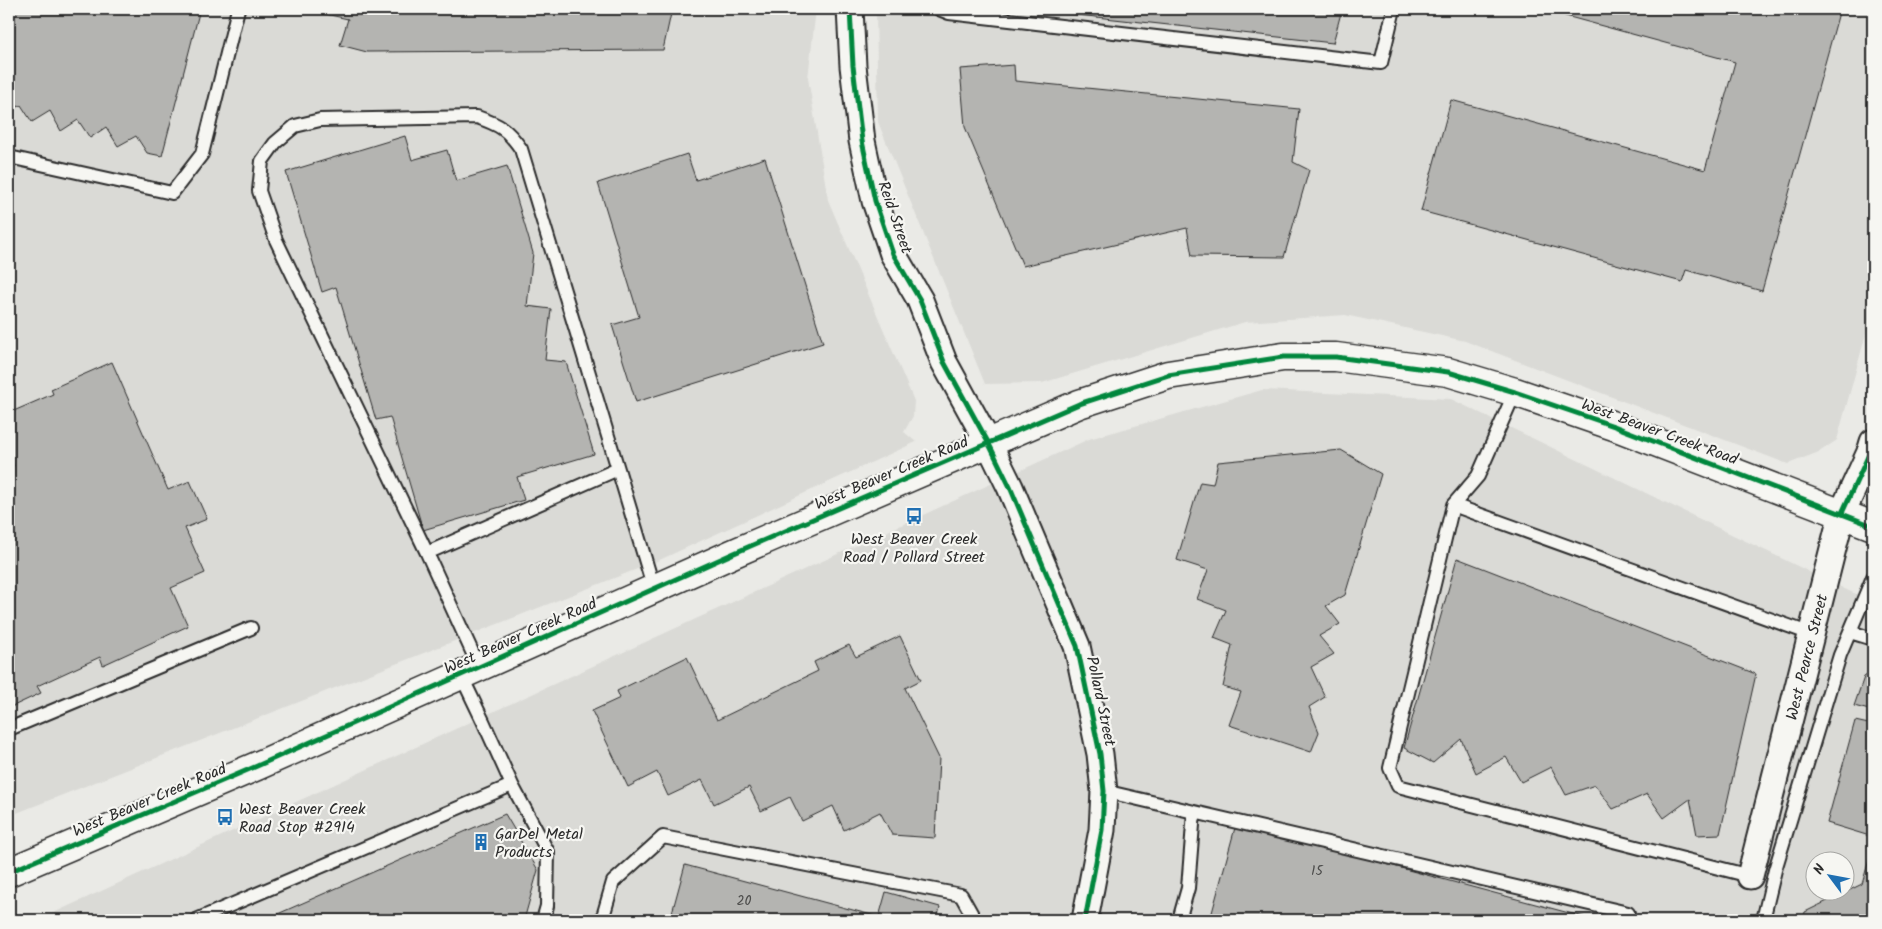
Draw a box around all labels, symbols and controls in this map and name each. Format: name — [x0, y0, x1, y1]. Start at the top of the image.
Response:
street label: Reid Street — [870, 178, 919, 258]
street label: West Beaver Creek Road — [1578, 392, 1742, 473]
street label: West Beaver Creek Road — [811, 429, 973, 517]
bus stop icon: West Beaver Creek Road / Pollard Street — [904, 506, 924, 526]
place label: West Beaver Creek Road / Pollard Street — [843, 527, 986, 570]
street label: West Beaver Creek Road — [440, 591, 602, 681]
street label: West Pearce Street — [1780, 591, 1835, 723]
street label: Pollard Street — [1079, 654, 1122, 749]
street label: West Beaver Creek Road — [69, 756, 231, 844]
place label: West Beaver Creek Road Stop #2914 — [239, 797, 366, 840]
bus stop icon: West Beaver Creek Road Stop #2914 — [215, 807, 235, 827]
place label: GarDel Metal Products — [495, 822, 583, 865]
building icon: GarDel Metal Products — [471, 832, 491, 852]
north arrow — [1804, 852, 1854, 902]
house number: 15 — [1311, 860, 1324, 882]
text: N — [1808, 860, 1832, 879]
house number: 20 — [736, 890, 752, 912]

